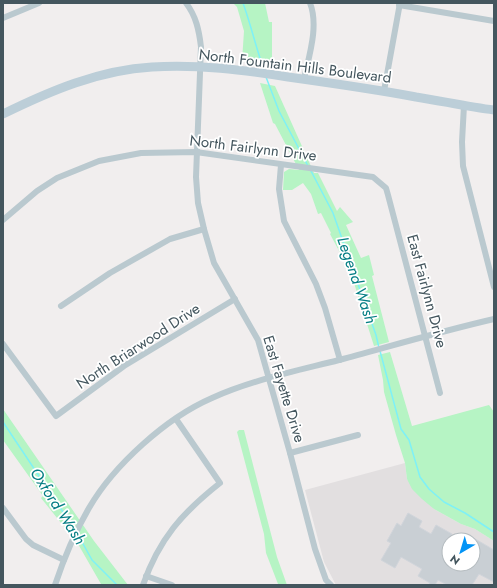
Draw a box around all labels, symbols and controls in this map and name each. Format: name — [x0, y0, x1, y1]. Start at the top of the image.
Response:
street label: North Fountain Hills Boulevard — [197, 43, 393, 89]
street label: North Fairlynn Drive — [188, 129, 318, 167]
street label: East Fairlynn Drive — [401, 232, 453, 350]
water label: Legend Wash — [331, 233, 383, 327]
street label: North Briarwood Drive — [72, 297, 205, 394]
street label: East Fayette Drive — [257, 333, 311, 445]
water label: Oxford Wash — [24, 463, 92, 549]
north arrow — [441, 532, 481, 572]
text: N — [446, 551, 463, 569]

